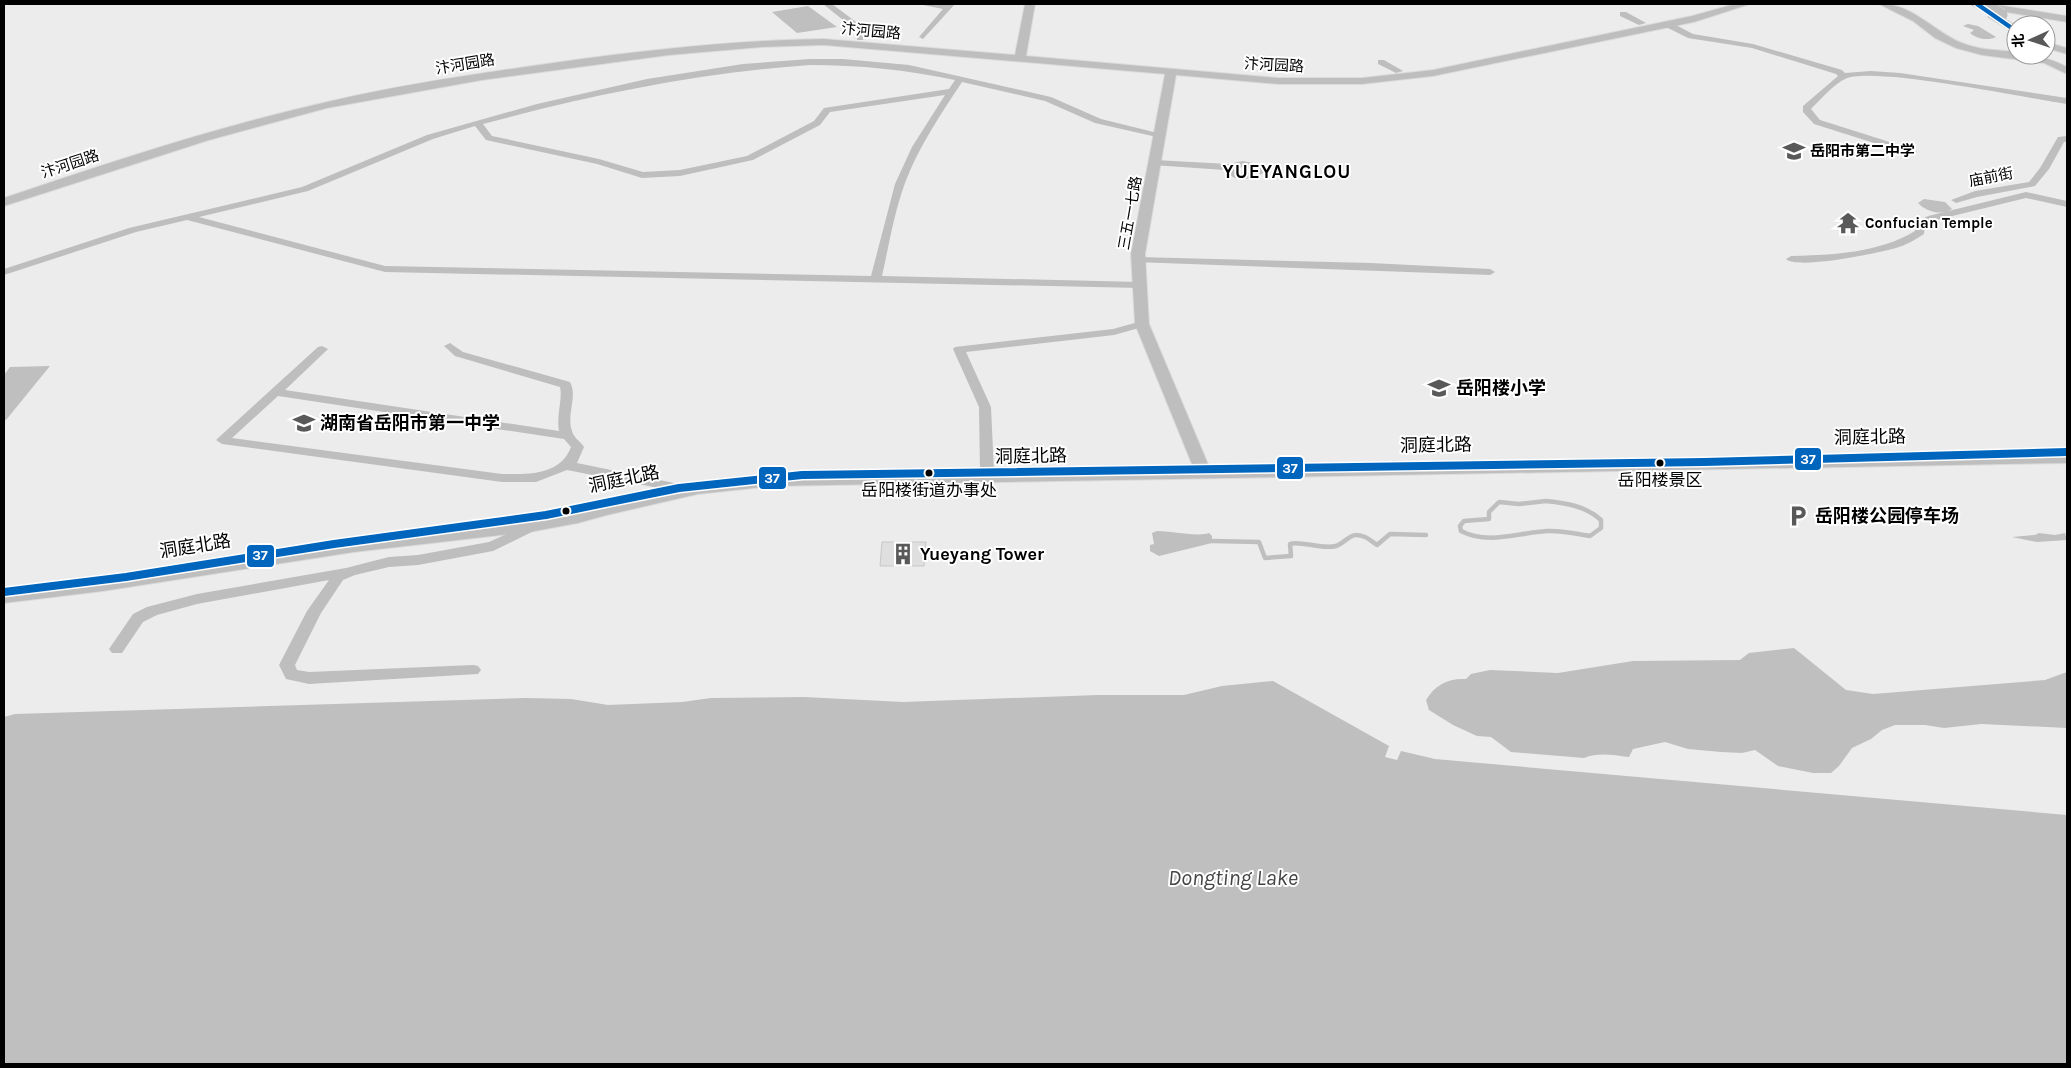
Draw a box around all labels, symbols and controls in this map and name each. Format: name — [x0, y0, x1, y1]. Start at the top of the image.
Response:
north arrow — [2006, 15, 2056, 65]
street label: 汴河园路 — [840, 19, 902, 43]
text: 北 — [2010, 33, 2027, 48]
street label: 汴河园路 — [434, 50, 496, 78]
street label: 汴河园路 — [1244, 54, 1304, 76]
school or university icon: 岳阳市第二中学 — [1781, 138, 1807, 164]
place label: 岳阳市第二中学 — [1810, 142, 1915, 160]
street label: 汴河园路 — [39, 146, 101, 182]
district label: YUEYANGLOU — [1223, 161, 1351, 183]
street label: 庙前街 — [1967, 164, 2015, 190]
street label: 三五一七路 — [1115, 174, 1145, 252]
temple icon: Confucian Temple — [1835, 210, 1861, 236]
place label: Confucian Temple — [1865, 214, 1993, 232]
school or university icon: 岳阳楼小学 — [1426, 375, 1452, 401]
place label: 岳阳楼小学 — [1456, 377, 1546, 399]
school or university icon: 湖南省岳阳市第一中学 — [291, 410, 317, 436]
place label: 湖南省岳阳市第一中学 — [320, 412, 500, 434]
street label: 洞庭北路 — [1834, 425, 1906, 449]
street label: 洞庭北路 — [1400, 433, 1472, 457]
street label: 洞庭北路 — [995, 444, 1067, 468]
line badge: 37 — [1794, 447, 1822, 471]
text: 37 — [1800, 451, 1816, 468]
line badge: 37 — [1276, 456, 1304, 480]
marker: 岳阳楼景区 — [1655, 458, 1665, 468]
text: 37 — [1282, 460, 1298, 477]
street label: 洞庭北路 — [586, 461, 662, 497]
line badge: 37 — [758, 466, 787, 490]
marker: 岳阳楼街道办事处 — [924, 468, 934, 478]
text: 37 — [764, 470, 780, 487]
place label: 岳阳楼景区 — [1618, 470, 1703, 490]
place label: 岳阳楼街道办事处 — [861, 480, 997, 500]
parking icon: 岳阳楼公园停车场 — [1785, 503, 1811, 529]
place label: 岳阳楼公园停车场 — [1815, 505, 1959, 527]
unlabelled marker — [561, 506, 571, 516]
street label: 洞庭北路 — [158, 530, 232, 562]
building icon: Yueyang Tower — [890, 541, 916, 567]
place label: Yueyang Tower — [920, 543, 1044, 565]
line badge: 37 — [246, 544, 275, 568]
text: 37 — [252, 547, 268, 564]
water label: Dongting Lake — [1168, 865, 1298, 891]

